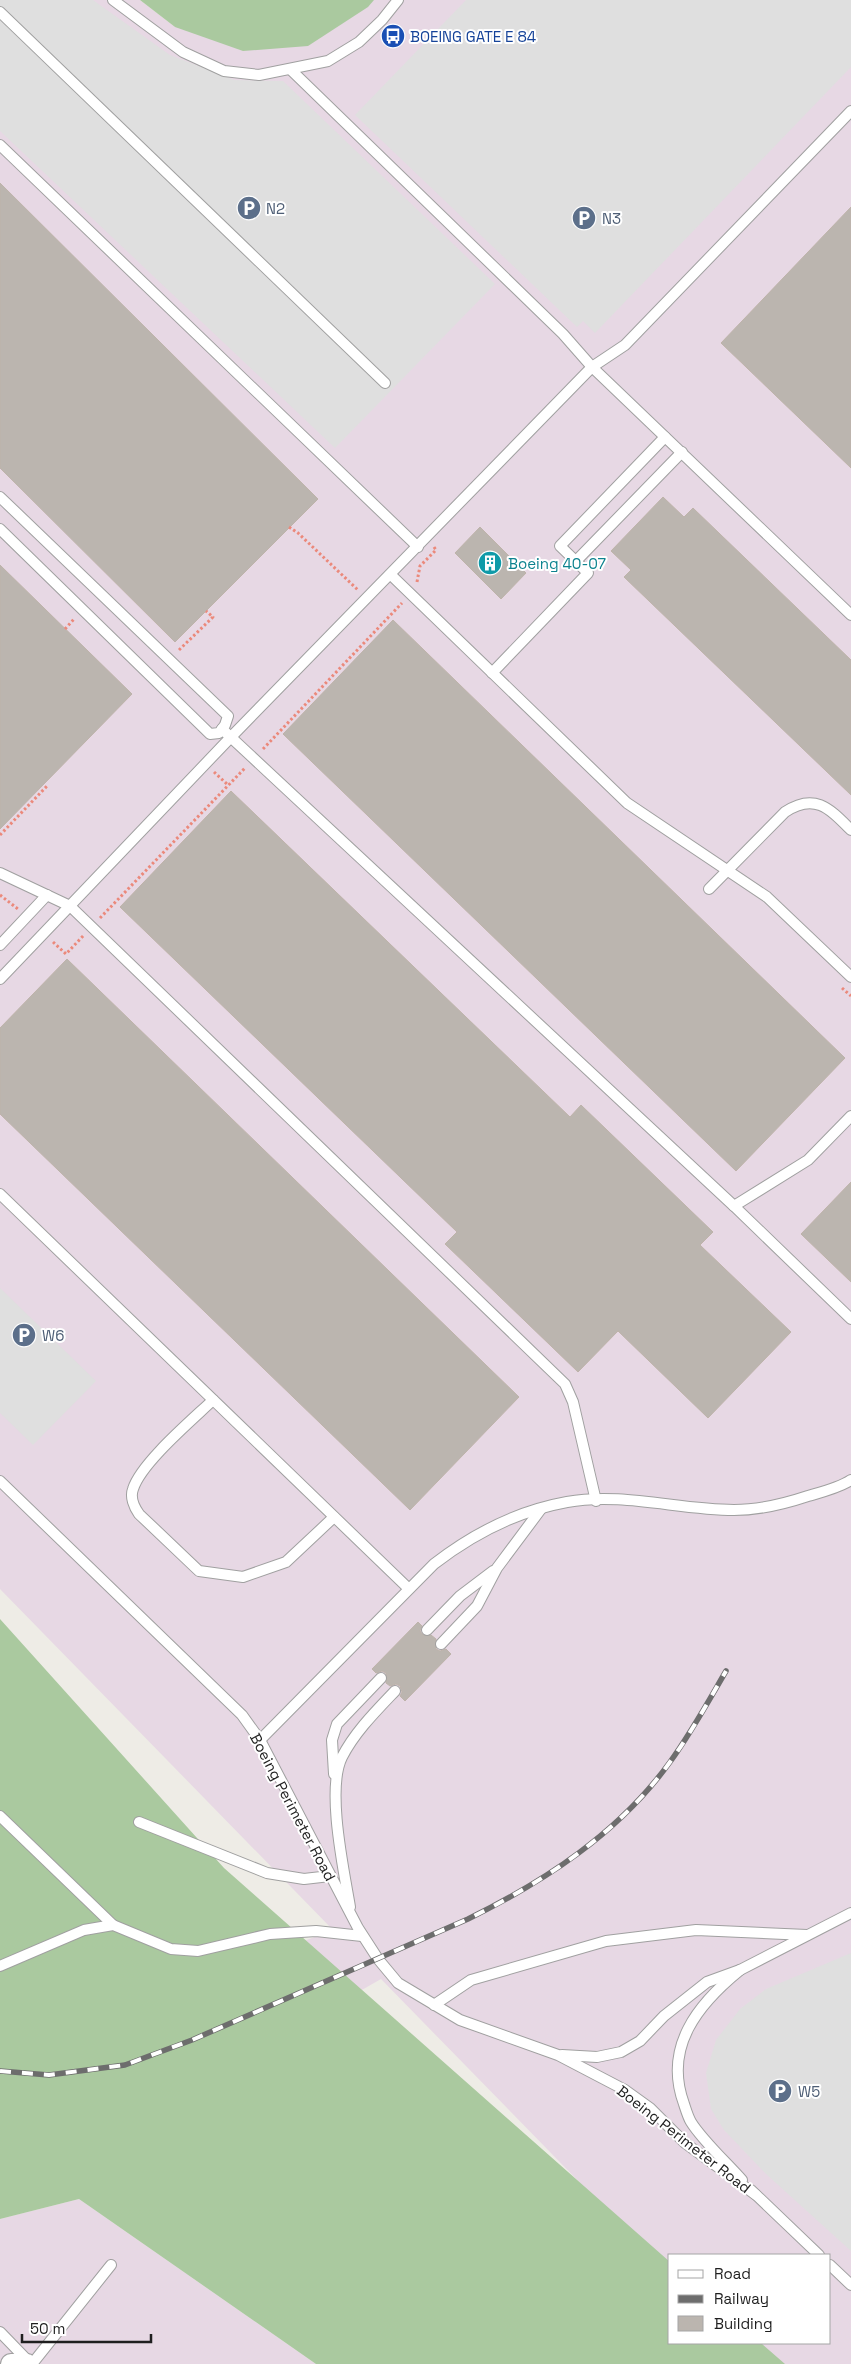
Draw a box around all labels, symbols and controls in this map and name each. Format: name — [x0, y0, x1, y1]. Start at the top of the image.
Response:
bus stop icon: BOEING GATE E 84 — [380, 23, 406, 49]
place label: BOEING GATE E 84 — [410, 27, 536, 46]
parking icon: N2 — [236, 195, 262, 221]
place label: N2 — [266, 199, 285, 218]
parking icon: N3 — [571, 205, 597, 231]
place label: N3 — [602, 209, 621, 228]
building icon: Boeing 40-07 — [477, 550, 503, 576]
place label: Boeing 40-07 — [508, 554, 606, 573]
parking icon: W6 — [11, 1322, 37, 1348]
place label: W6 — [42, 1326, 64, 1345]
street label: Boeing Perimeter Road — [246, 1730, 340, 1884]
parking icon: W5 — [767, 2078, 793, 2104]
street label: Boeing Perimeter Road — [613, 2081, 755, 2197]
place label: W5 — [798, 2082, 820, 2101]
legend — [668, 2254, 831, 2344]
text: Road — [714, 2264, 751, 2283]
text: Railway — [714, 2289, 769, 2308]
scale bar — [22, 2312, 151, 2344]
text: Building — [714, 2314, 773, 2333]
text: 50 m — [30, 2319, 65, 2338]

